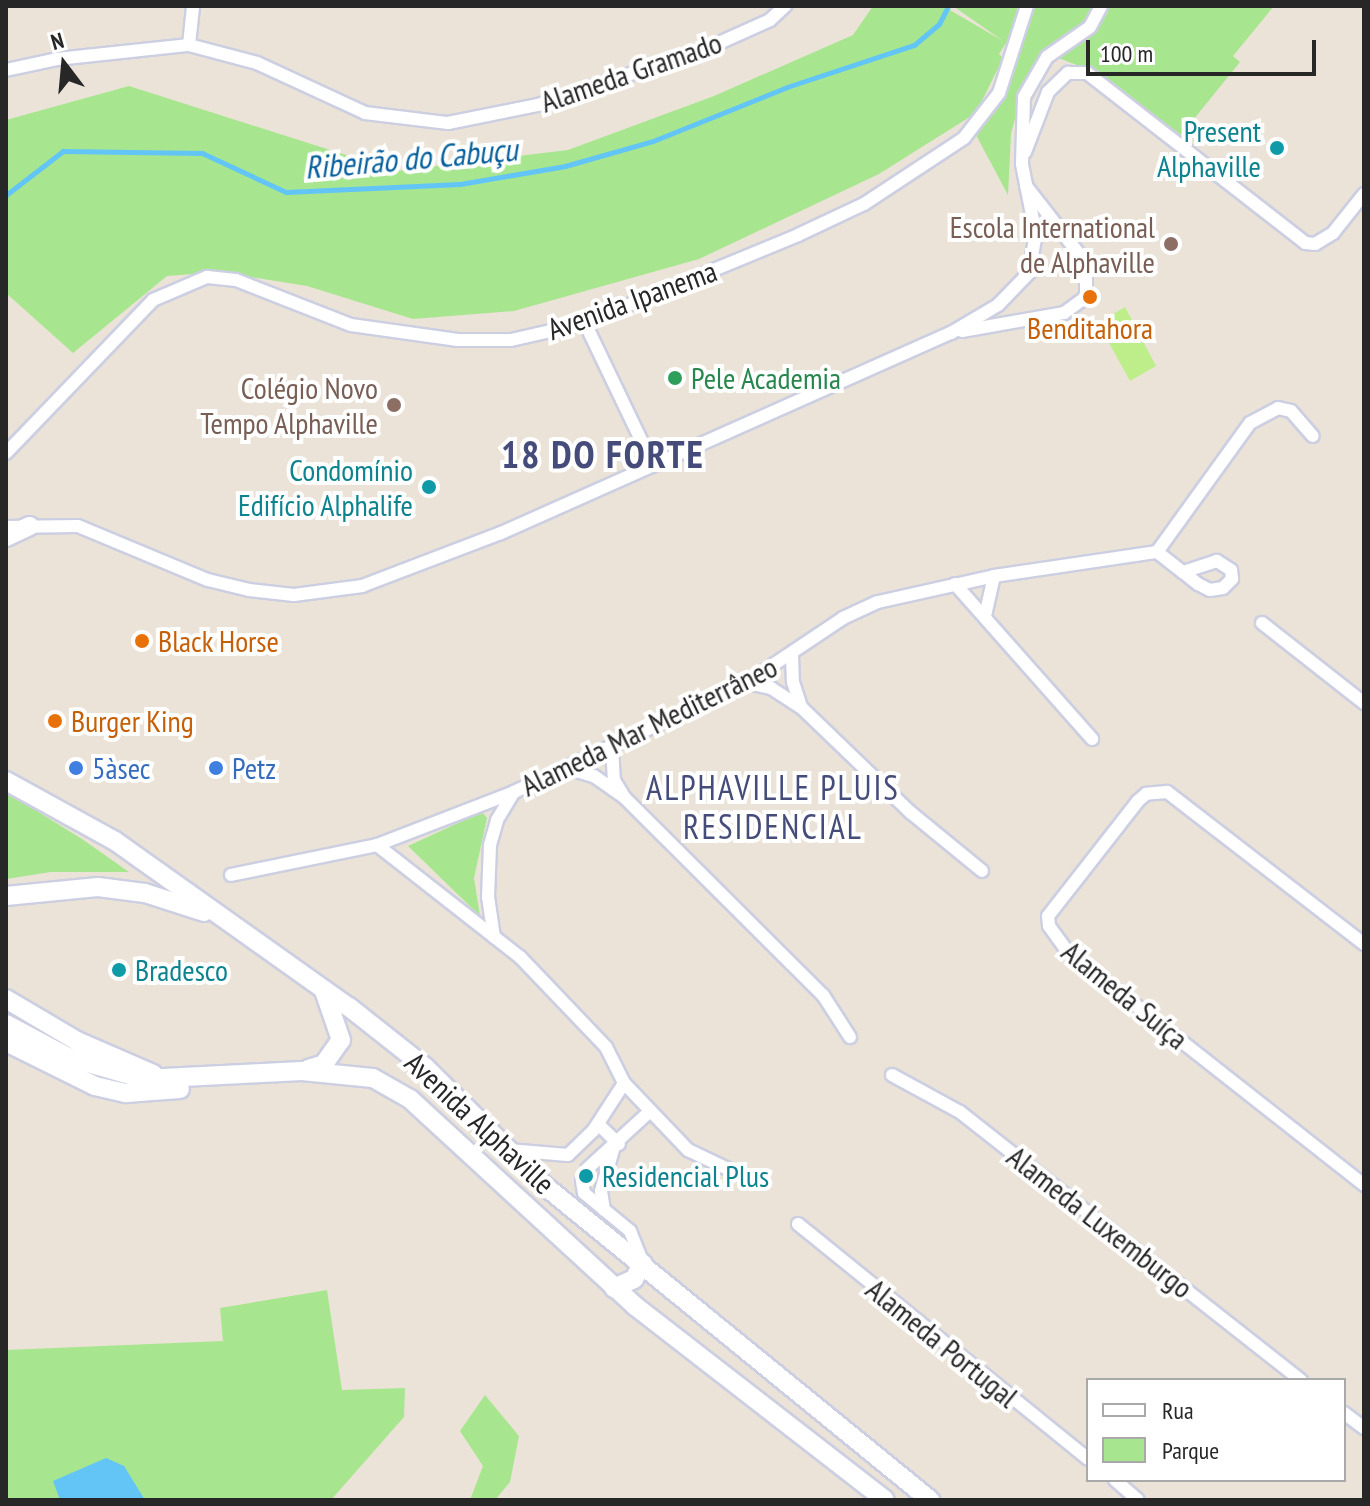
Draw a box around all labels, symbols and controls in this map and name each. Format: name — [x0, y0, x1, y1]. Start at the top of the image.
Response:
north arrow — [24, 24, 104, 104]
street label: Alameda Gramado — [536, 24, 726, 120]
scale bar — [1090, 24, 1320, 74]
text: N — [48, 26, 67, 56]
text: 100 m — [1100, 38, 1153, 69]
place label: Present Alphaville — [1157, 113, 1261, 184]
water label: Ribeirão do Cabuçu — [303, 130, 519, 186]
marker: Present Alphaville — [1268, 139, 1286, 157]
place label: Escola International de Alphaville — [950, 209, 1155, 280]
marker: Escola International de Alphaville — [1162, 235, 1180, 253]
street label: Avenida Ipanema — [542, 253, 722, 347]
marker: Benditahora — [1081, 288, 1099, 306]
place label: Benditahora — [1027, 310, 1153, 346]
place label: Pele Academia — [691, 360, 842, 396]
marker: Pele Academia — [666, 369, 684, 387]
place label: Colégio Novo Tempo Alphaville — [199, 370, 378, 440]
marker: Colégio Novo Tempo Alphaville — [385, 396, 403, 414]
district label: 18 DO FORTE — [501, 431, 705, 477]
place label: Condomínio Edifício Alphalife — [237, 452, 413, 522]
marker: Condomínio Edifício Alphalife — [420, 478, 438, 496]
place label: Black Horse — [158, 623, 280, 659]
marker: Black Horse — [133, 632, 151, 650]
street label: Alameda Mar Mediterrâneo — [515, 648, 783, 804]
place label: Burger King — [71, 703, 194, 739]
marker: Burger King — [46, 712, 64, 730]
place label: 5àsec — [92, 750, 150, 786]
place label: Petz — [232, 750, 276, 786]
marker: 5àsec — [67, 759, 85, 777]
marker: Petz — [207, 759, 225, 777]
district label: ALPHAVILLE PLUIS RESIDENCIAL — [646, 767, 900, 846]
street label: Alameda Suíça — [1055, 933, 1195, 1057]
place label: Bradesco — [135, 952, 228, 988]
marker: Bradesco — [110, 961, 128, 979]
street label: Avenida Alphaville — [397, 1044, 563, 1202]
street label: Alameda Luxemburgo — [1000, 1138, 1200, 1306]
place label: Residencial Plus — [602, 1158, 769, 1194]
marker: Residencial Plus — [577, 1167, 595, 1185]
street label: Alameda Portugal — [859, 1271, 1025, 1415]
legend — [1086, 1378, 1346, 1482]
text: Rua — [1162, 1395, 1194, 1426]
text: Parque — [1162, 1435, 1219, 1466]

